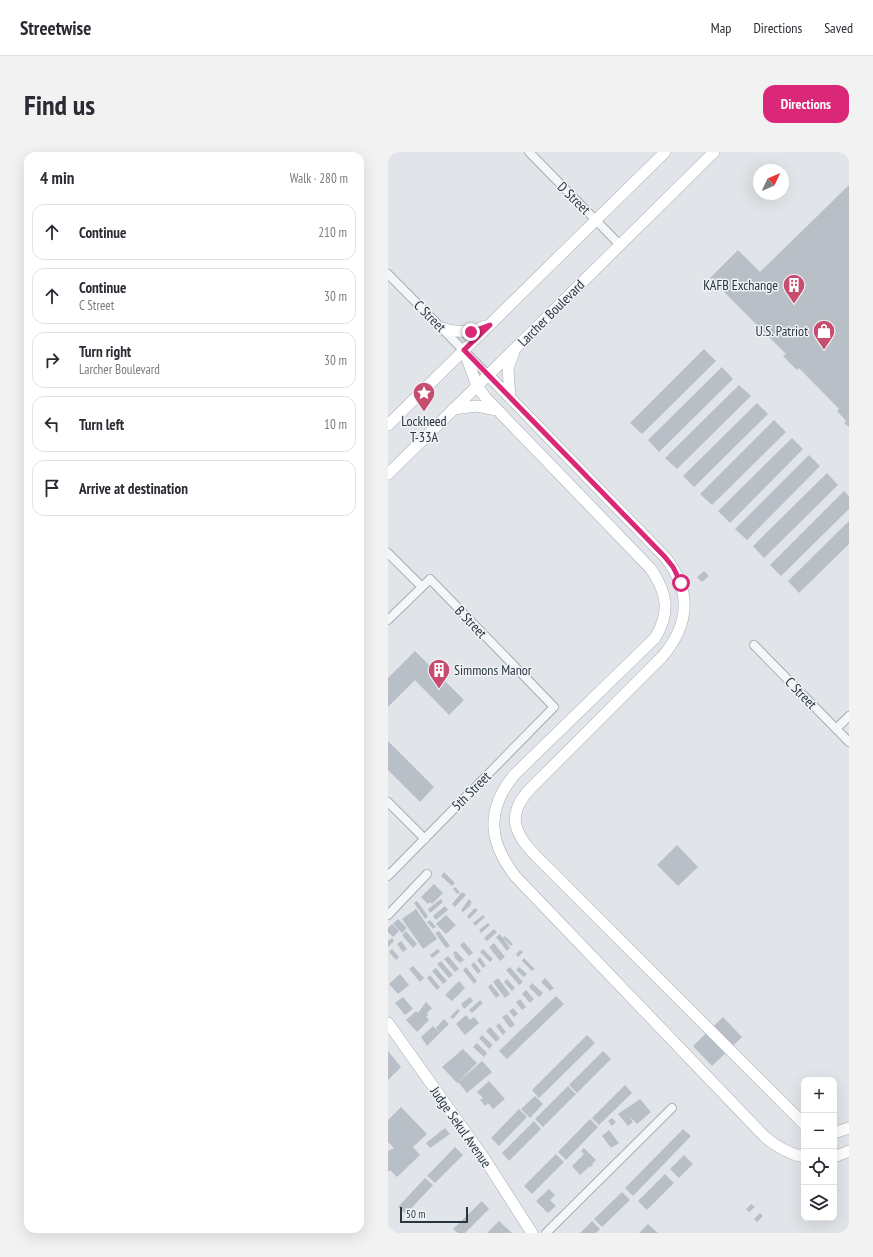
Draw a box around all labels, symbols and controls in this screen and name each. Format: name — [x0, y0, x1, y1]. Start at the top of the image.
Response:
text: Streetwise — [20, 16, 91, 40]
text: Map — [711, 19, 731, 37]
text: Directions — [753, 19, 802, 37]
text: Saved — [824, 19, 853, 37]
button: Directions — [763, 85, 849, 123]
text: Find us — [24, 86, 95, 123]
north arrow — [753, 164, 789, 200]
text: 4 min — [40, 167, 74, 189]
text: Walk · 280 m — [290, 170, 348, 187]
street label: D Street — [554, 178, 594, 218]
icon: ahead — [41, 221, 63, 243]
text: Continue — [79, 223, 126, 242]
text: 210 m — [318, 224, 347, 241]
building icon: KAFB Exchange — [781, 272, 807, 305]
street label: Larcher Boulevard — [514, 276, 588, 350]
place label: KAFB Exchange — [703, 276, 778, 294]
text: Continue — [79, 278, 126, 297]
icon: ahead — [41, 285, 63, 307]
text: 30 m — [324, 288, 347, 305]
street label: C Street — [410, 296, 450, 336]
text: C Street — [79, 297, 114, 314]
shop icon: U.S. Patriot — [811, 318, 837, 351]
place label: U.S. Patriot — [756, 322, 808, 340]
route end — [462, 323, 480, 341]
text: Turn right — [79, 342, 131, 361]
icon: right — [41, 349, 63, 371]
text: 30 m — [324, 352, 347, 369]
text: Larcher Boulevard — [79, 361, 160, 378]
place icon: Lockheed T-33A — [411, 380, 437, 413]
place label: Lockheed T-33A — [401, 412, 447, 446]
icon: left — [41, 413, 63, 435]
text: Turn left — [79, 415, 124, 434]
text: 10 m — [324, 416, 347, 433]
icon: arrive — [41, 477, 63, 499]
text: Arrive at destination — [79, 479, 188, 498]
route start — [672, 574, 690, 592]
street label: B Street — [451, 602, 491, 642]
building icon: Simmons Manor — [426, 657, 452, 690]
place label: Simmons Manor — [454, 661, 532, 679]
street label: C Street — [781, 673, 821, 713]
street label: 5th Street — [448, 767, 495, 814]
map controls — [801, 1077, 837, 1221]
button: + — [801, 1077, 837, 1113]
street label: Judge Sekul Avenue — [426, 1082, 496, 1171]
button: − — [801, 1113, 837, 1149]
button: locate — [801, 1149, 837, 1185]
button: layers — [801, 1185, 837, 1221]
scale bar — [400, 1205, 468, 1224]
text: 50 m — [406, 1207, 425, 1221]

